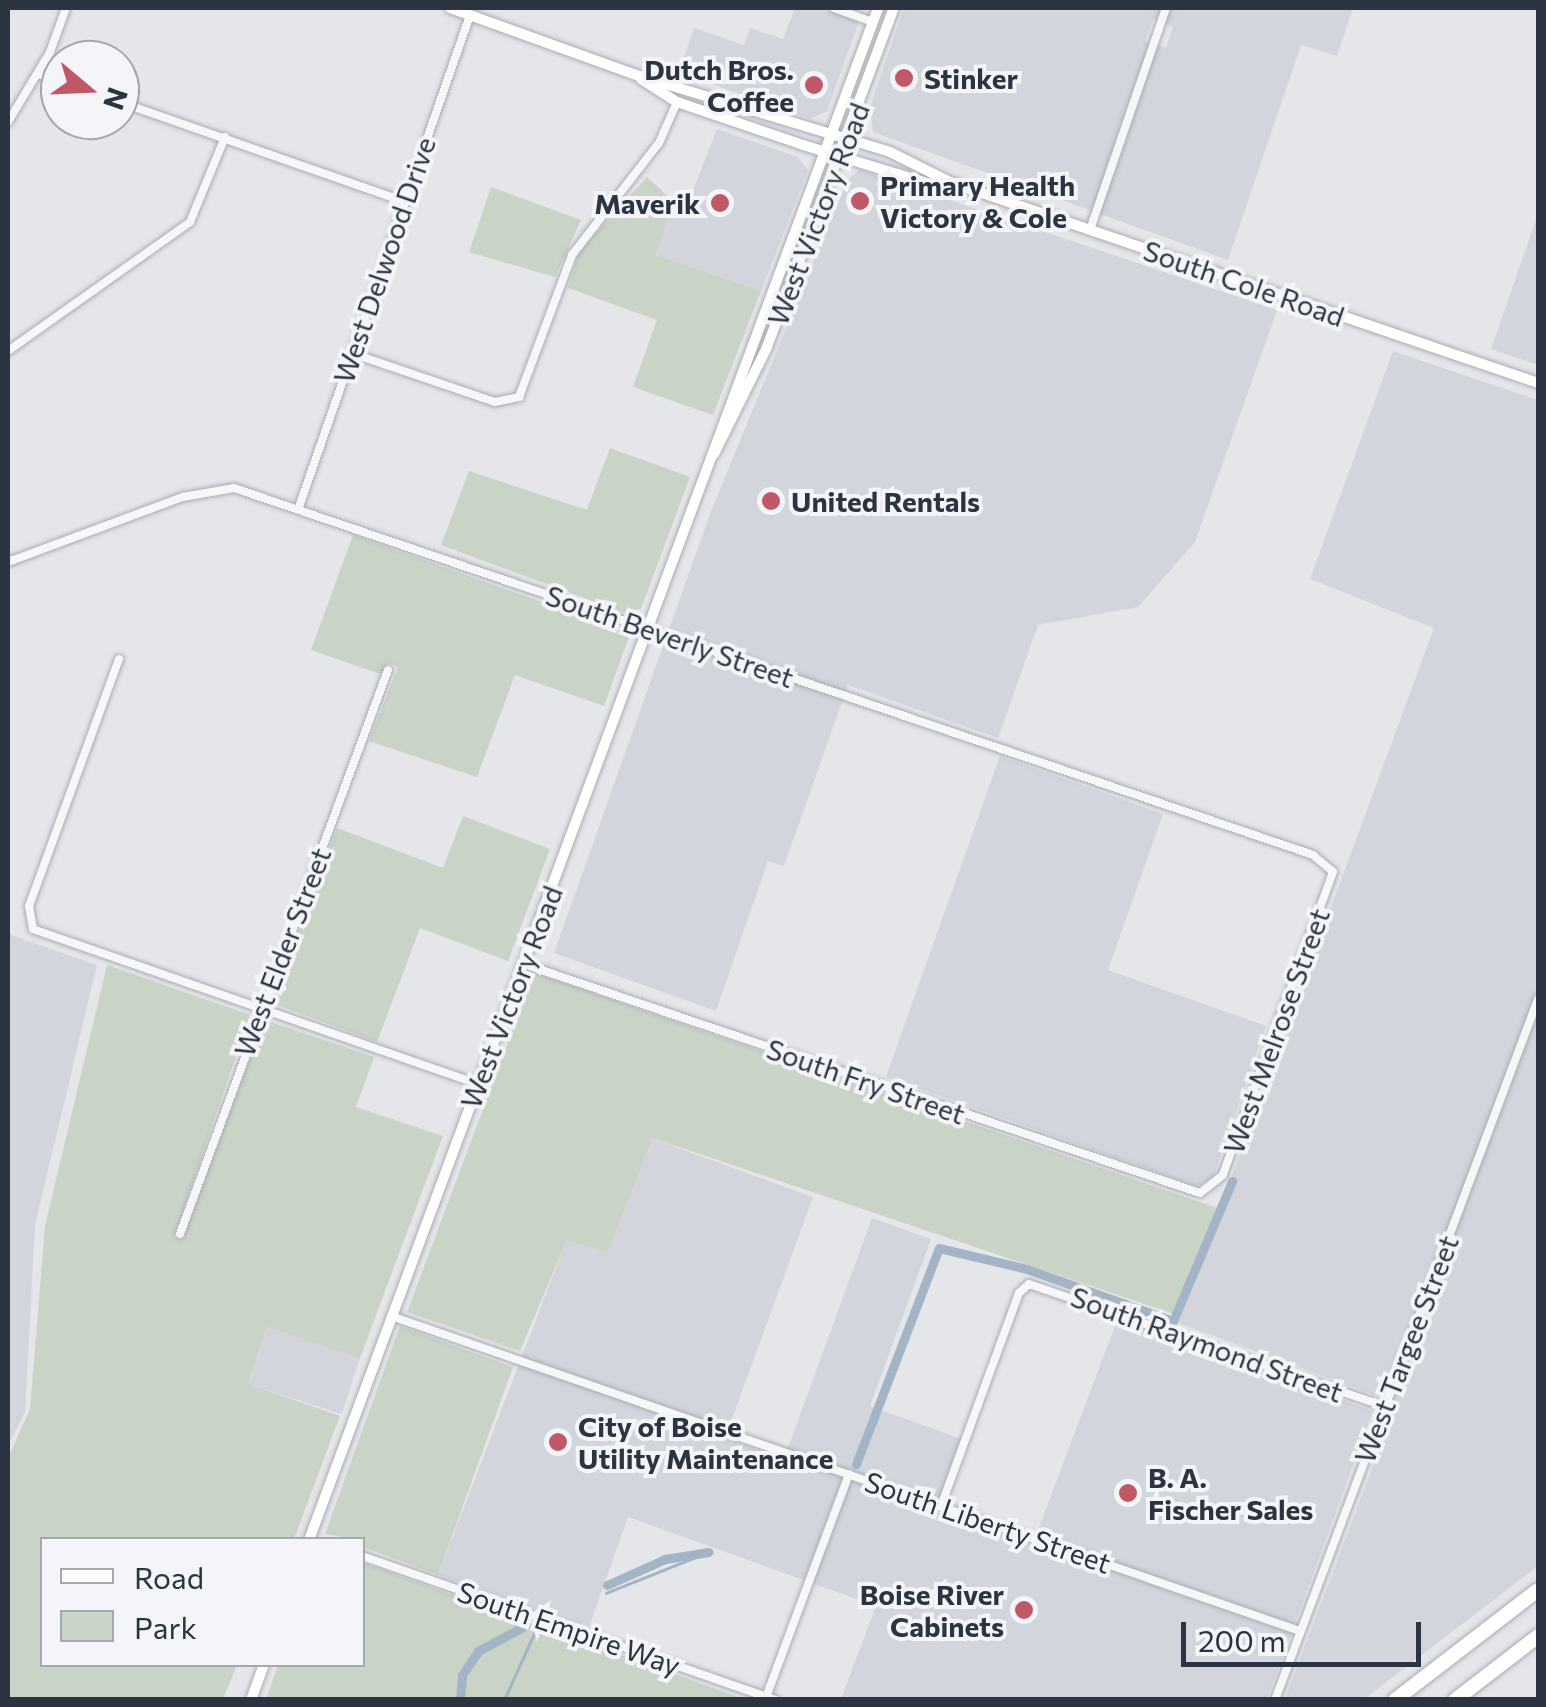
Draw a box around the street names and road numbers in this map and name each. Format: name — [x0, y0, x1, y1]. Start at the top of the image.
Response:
street label: West Victory Road — [760, 98, 876, 330]
street label: West Delwood Drive — [326, 133, 442, 387]
street label: South Cole Road — [1139, 233, 1349, 333]
street label: South Beverly Street — [542, 578, 798, 694]
street label: West Elder Street — [227, 843, 337, 1061]
street label: West Victory Road — [453, 881, 569, 1113]
street label: West Melrose Street — [1216, 904, 1336, 1158]
street label: South Fry Street — [762, 1031, 970, 1131]
street label: West Targee Street — [1347, 1230, 1465, 1468]
street label: South Raymond Street — [1066, 1279, 1348, 1409]
street label: South Liberty Street — [861, 1464, 1115, 1580]
street label: South Empire Way — [453, 1574, 685, 1682]

